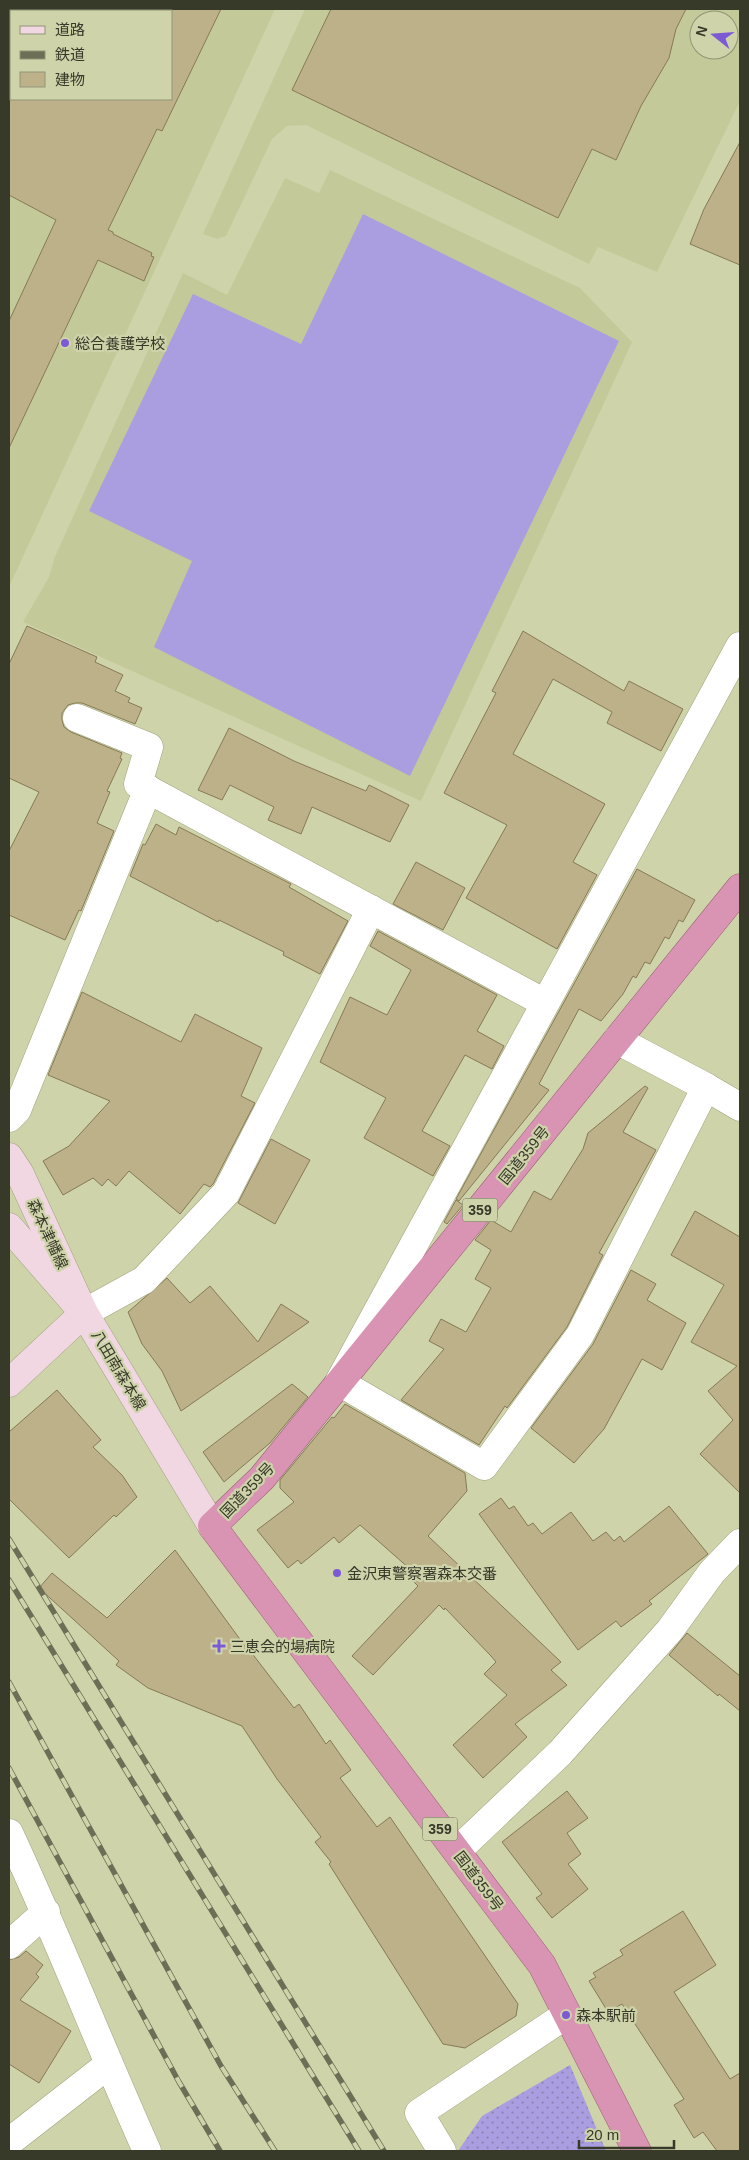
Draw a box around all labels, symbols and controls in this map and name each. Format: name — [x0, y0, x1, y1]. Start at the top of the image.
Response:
legend — [10, 10, 172, 100]
north arrow — [689, 10, 739, 60]
text: 道路 — [55, 21, 85, 38]
text: N — [692, 24, 711, 38]
text: 鉄道 — [55, 46, 85, 63]
text: 建物 — [55, 71, 85, 88]
place label: 総合養護学校 — [75, 335, 165, 352]
marker: 総合養護学校 — [59, 337, 71, 349]
street label: 国道359号 — [495, 1122, 553, 1188]
street label: 森本津幡線 — [24, 1196, 72, 1272]
road number: 359 — [462, 1198, 498, 1222]
street label: 八田南森本線 — [89, 1327, 149, 1413]
street label: 国道359号 — [217, 1459, 277, 1521]
place label: 金沢東警察署森本交番 — [347, 1565, 497, 1582]
marker: 金沢東警察署森本交番 — [331, 1567, 343, 1579]
place label: 三恵会的場病院 — [230, 1638, 335, 1655]
marker: 三恵会的場病院 — [212, 1639, 226, 1653]
road number: 359 — [422, 1818, 458, 1840]
street label: 国道359号 — [451, 1848, 507, 1914]
place label: 森本駅前 — [576, 2007, 636, 2024]
marker: 森本駅前 — [560, 2009, 572, 2021]
scale bar — [579, 2118, 674, 2150]
text: 20 m — [586, 2126, 619, 2143]

